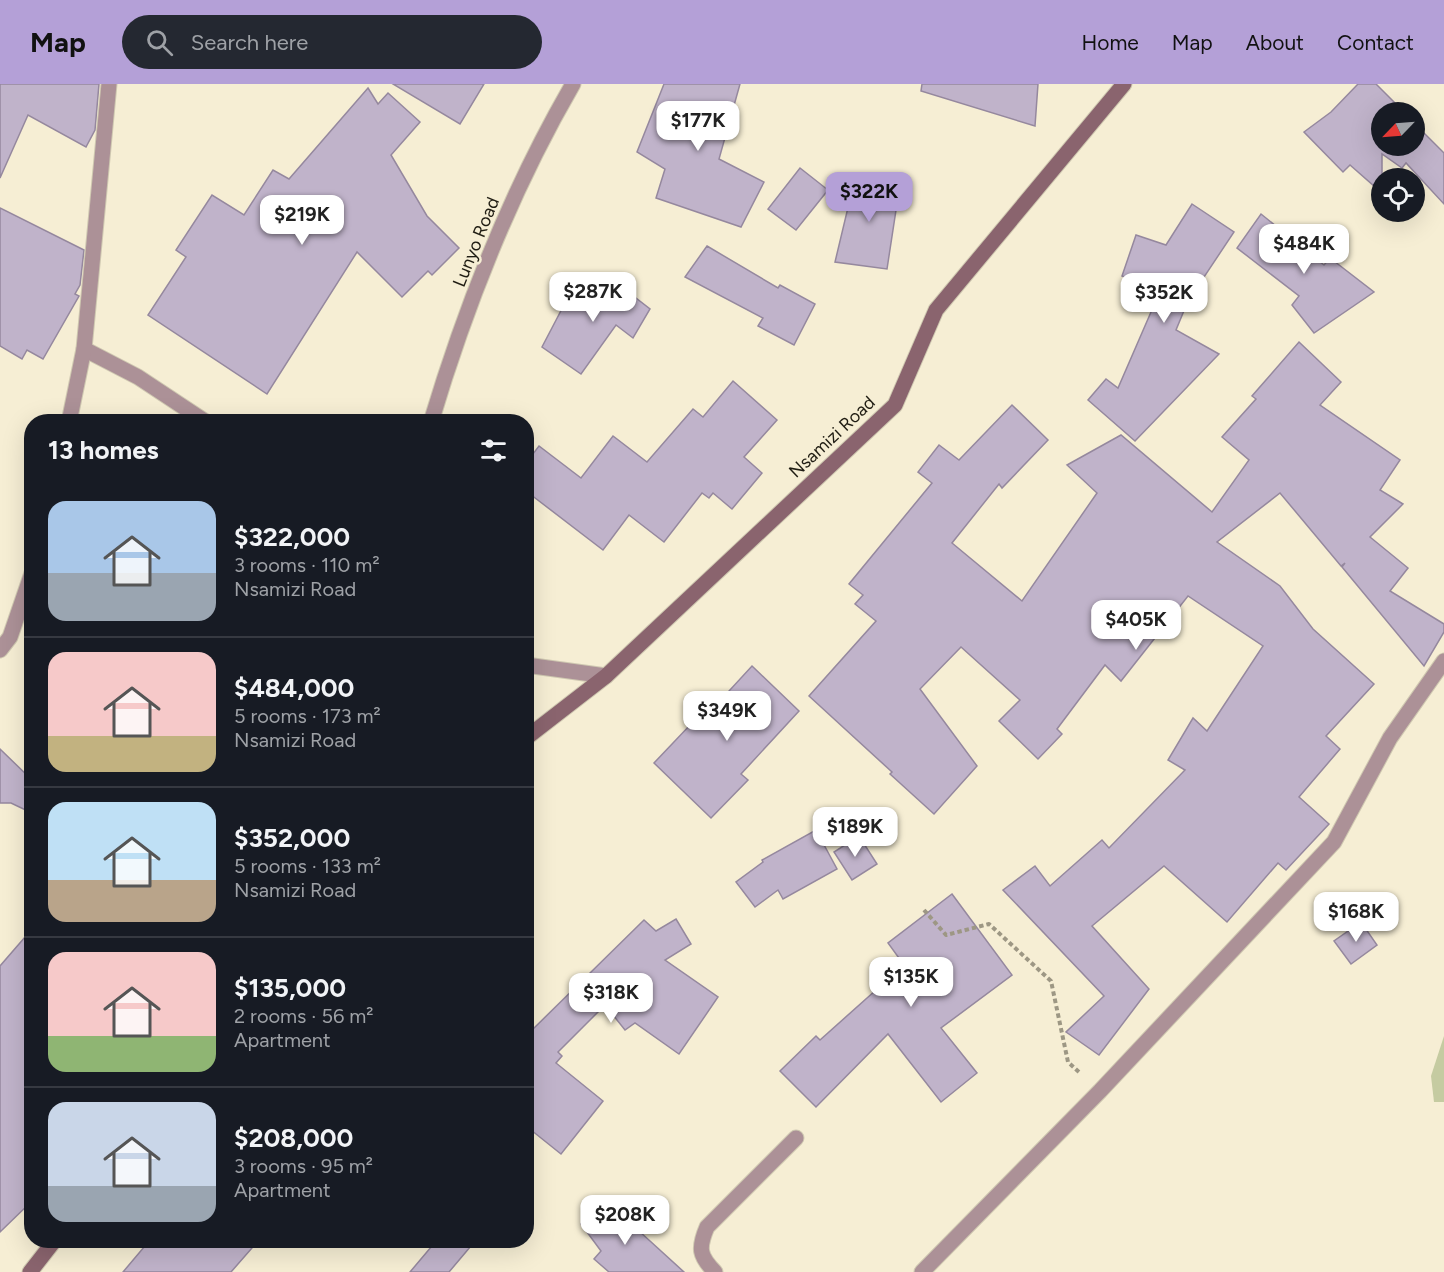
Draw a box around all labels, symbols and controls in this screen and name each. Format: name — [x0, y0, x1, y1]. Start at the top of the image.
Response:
search box — [122, 15, 542, 69]
text: Map — [30, 25, 86, 59]
icon: search — [143, 26, 176, 59]
text: Search here — [191, 29, 308, 56]
text: Home — [1082, 30, 1139, 55]
text: Map — [1172, 30, 1213, 55]
text: About — [1246, 30, 1304, 55]
text: Contact — [1337, 30, 1414, 55]
pin: $177K — [656, 101, 740, 152]
north arrow — [1371, 102, 1425, 156]
map controls — [1371, 102, 1425, 222]
text: $177K — [670, 108, 726, 132]
button: locate — [1371, 168, 1425, 222]
pin: $322K — [827, 172, 911, 223]
text: $322K — [840, 179, 898, 203]
street label: Lunyo Road — [448, 194, 504, 290]
pin: $219K — [260, 195, 344, 246]
text: $219K — [274, 202, 330, 226]
pin: $484K — [1262, 224, 1346, 275]
text: $484K — [1273, 231, 1335, 255]
pin: $287K — [551, 272, 635, 323]
pin: $352K — [1122, 273, 1206, 324]
text: $287K — [563, 279, 623, 303]
text: $352K — [1135, 280, 1193, 304]
street label: Nsamizi Road — [784, 391, 880, 483]
text: 13 homes — [48, 434, 159, 466]
icon: filters — [477, 434, 510, 467]
text: $322,000 — [234, 521, 350, 553]
icon: home — [96, 525, 168, 597]
text: 3 rooms · 110 m² — [234, 553, 380, 577]
text: Nsamizi Road — [234, 577, 356, 601]
pin: $405K — [1094, 600, 1178, 651]
text: $405K — [1105, 607, 1167, 631]
text: $484,000 — [234, 672, 354, 704]
icon: home — [96, 676, 168, 748]
pin: $349K — [685, 691, 769, 742]
text: $349K — [697, 698, 757, 722]
text: 5 rooms · 173 m² — [234, 704, 381, 728]
text: Nsamizi Road — [234, 728, 356, 752]
pin: $189K — [813, 807, 897, 858]
text: $189K — [827, 814, 883, 838]
text: $352,000 — [234, 822, 350, 854]
icon: home — [96, 826, 168, 898]
text: 5 rooms · 133 m² — [234, 854, 381, 878]
text: Nsamizi Road — [234, 878, 356, 902]
pin: $168K — [1314, 892, 1398, 943]
text: $168K — [1328, 899, 1384, 923]
pin: $135K — [869, 957, 953, 1008]
text: $135K — [883, 964, 939, 988]
text: $135,000 — [234, 972, 346, 1004]
pin: $318K — [569, 973, 653, 1024]
icon: home — [96, 976, 168, 1048]
text: $318K — [583, 980, 639, 1004]
text: 2 rooms · 56 m² — [234, 1004, 373, 1028]
text: Apartment — [234, 1028, 331, 1052]
text: $208,000 — [234, 1122, 353, 1154]
icon: home — [96, 1126, 168, 1198]
text: 3 rooms · 95 m² — [234, 1154, 373, 1178]
text: Apartment — [234, 1178, 331, 1202]
pin: $208K — [583, 1195, 667, 1246]
text: $208K — [594, 1202, 656, 1226]

